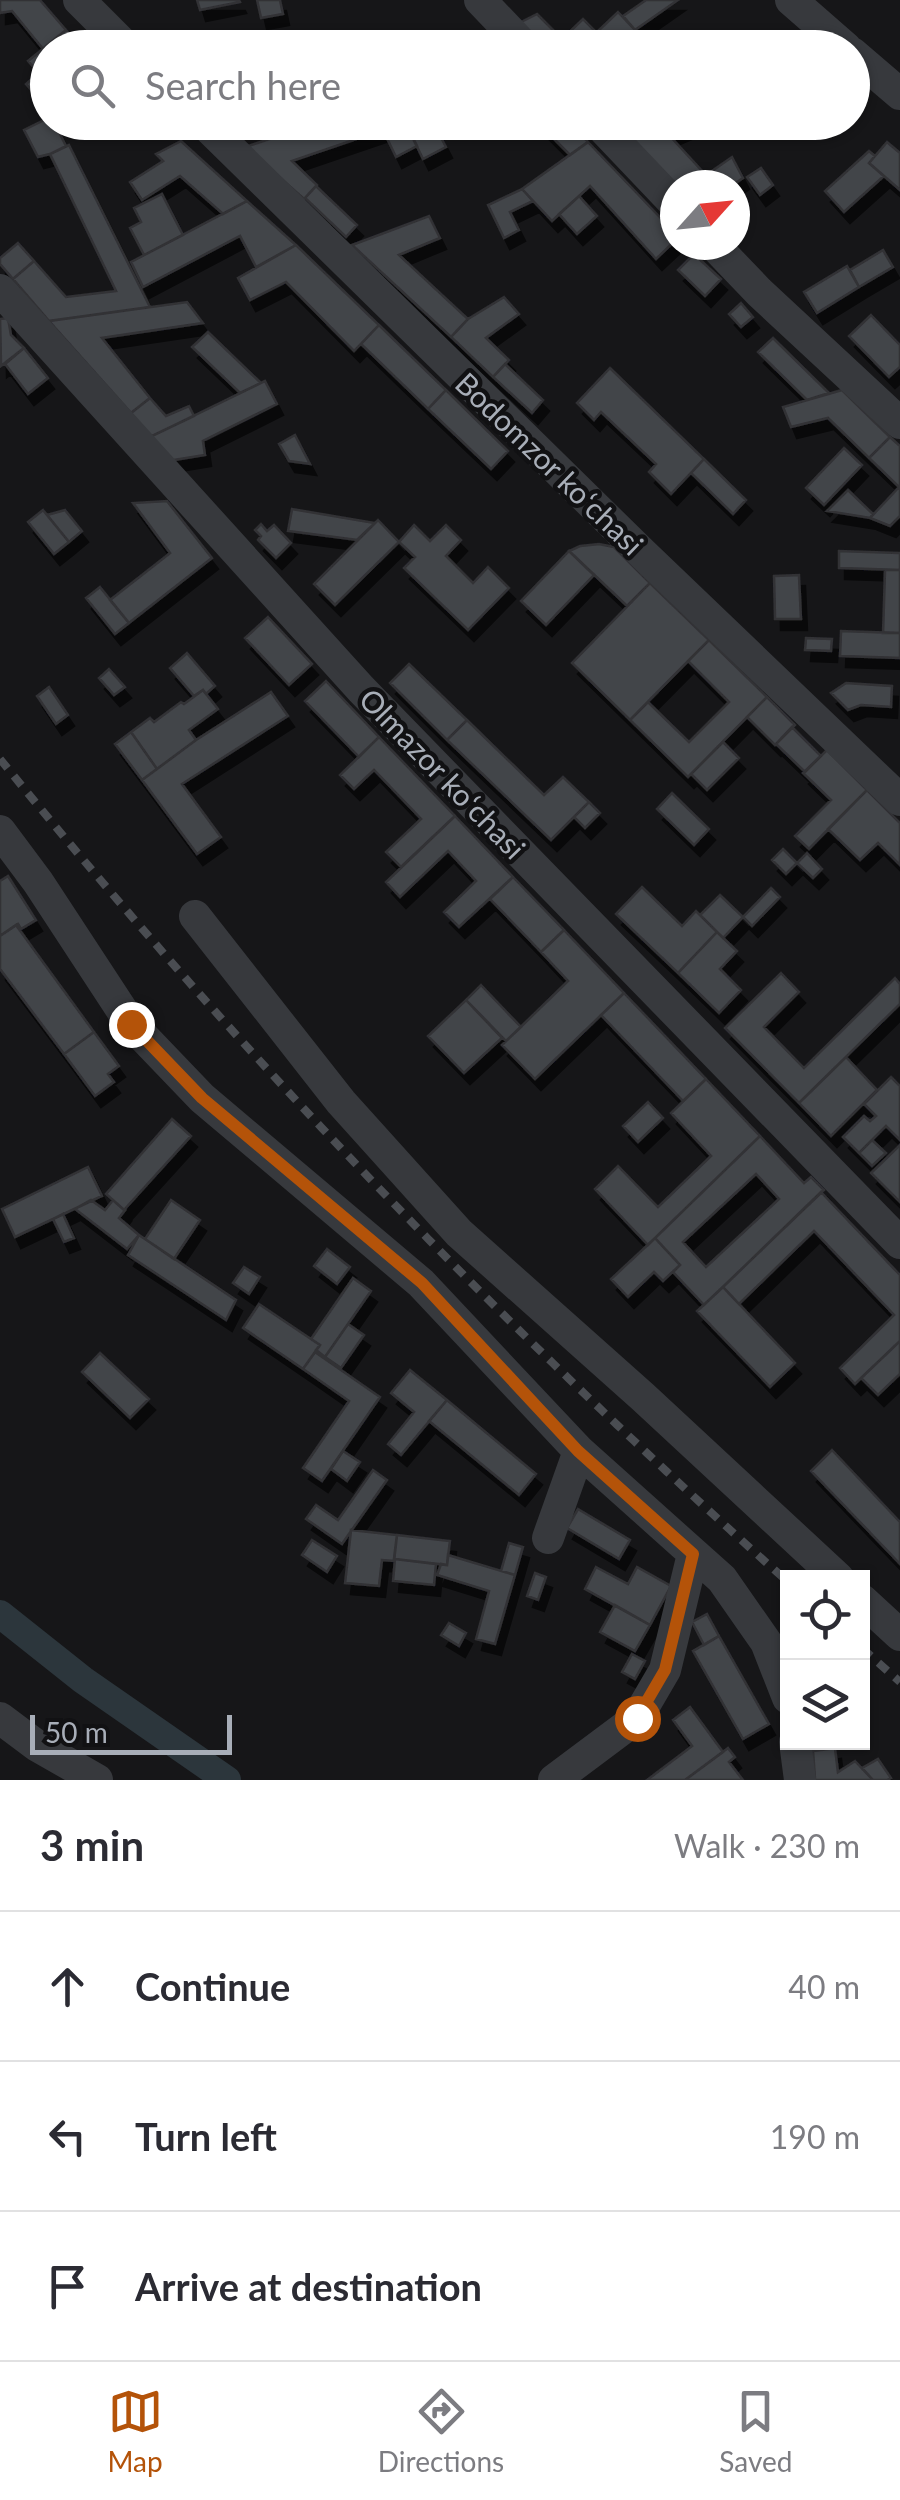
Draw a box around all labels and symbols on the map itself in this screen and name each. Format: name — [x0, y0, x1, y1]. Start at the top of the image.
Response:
north arrow — [660, 170, 750, 260]
street label: Bodomzor koʻchasi — [449, 364, 651, 562]
street label: Olmazor koʻchasi — [353, 680, 533, 866]
route end — [109, 1002, 155, 1048]
route start — [615, 1696, 661, 1742]
scale bar — [30, 1710, 232, 1754]

